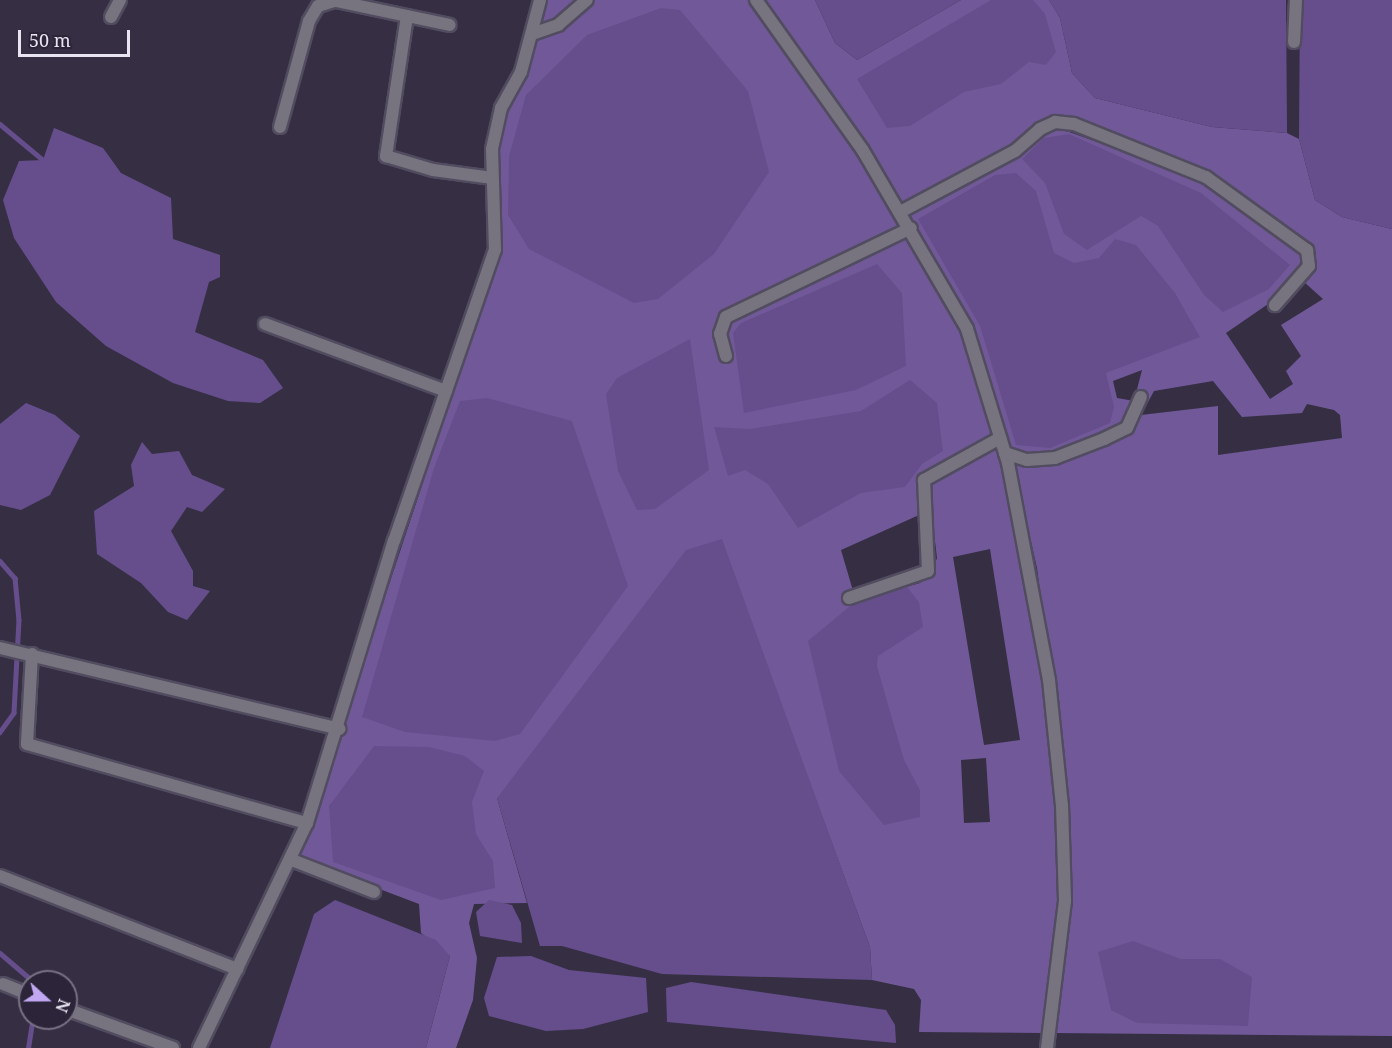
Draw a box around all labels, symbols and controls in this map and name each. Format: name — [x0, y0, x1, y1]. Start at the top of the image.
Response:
scale bar — [21, 18, 134, 56]
text: 50 m — [29, 28, 71, 52]
north arrow — [18, 970, 78, 1030]
text: N — [50, 996, 75, 1016]

